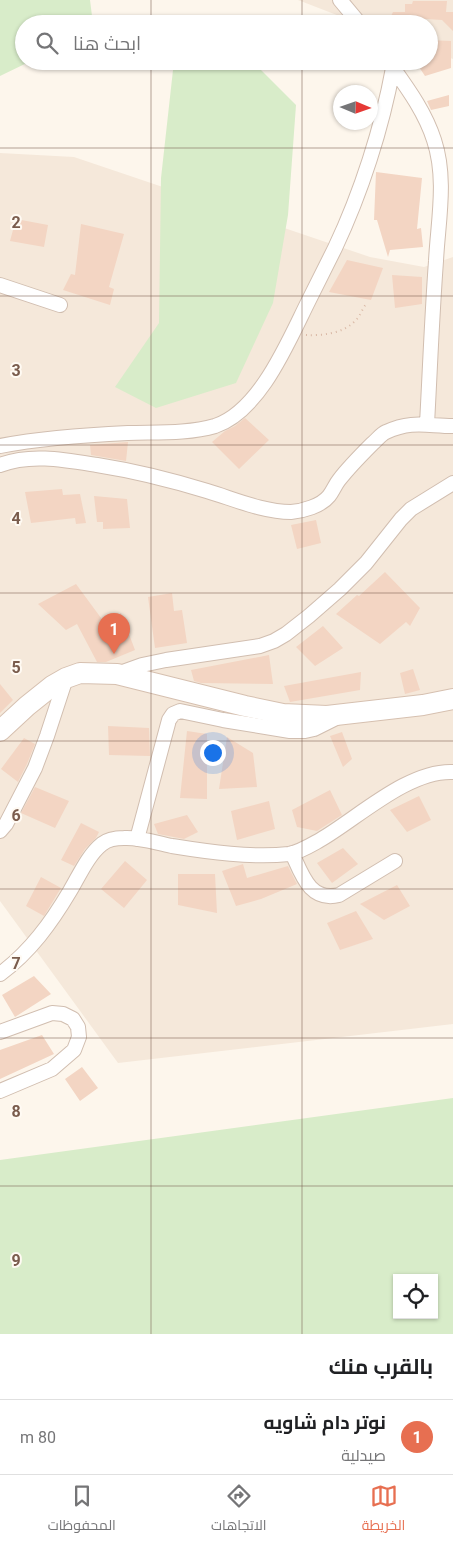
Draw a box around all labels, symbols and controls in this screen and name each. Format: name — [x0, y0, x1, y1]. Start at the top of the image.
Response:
search box — [15, 15, 438, 70]
icon: search — [33, 29, 61, 57]
text: ابحث هنا — [73, 32, 141, 55]
north arrow — [333, 85, 378, 130]
text: 2 — [11, 213, 21, 232]
text: 3 — [11, 361, 21, 380]
text: 4 — [11, 509, 21, 528]
pin: 1 — [98, 613, 130, 654]
text: 5 — [11, 658, 21, 677]
your location — [200, 740, 226, 766]
text: 6 — [11, 806, 21, 825]
text: 7 — [11, 954, 21, 973]
text: 8 — [11, 1102, 21, 1121]
text: 9 — [11, 1251, 21, 1270]
map controls — [393, 1274, 438, 1319]
button: locate — [393, 1274, 438, 1319]
text: بالقرب منك — [329, 1355, 433, 1379]
text: نوتر دام شاويه — [264, 1411, 386, 1434]
text: 80 m — [20, 1428, 56, 1447]
text: 1 — [412, 1428, 422, 1447]
text: صيدلية — [341, 1446, 386, 1465]
tab: المحفوظات — [48, 1482, 116, 1538]
tab: الاتجاهات — [211, 1482, 266, 1538]
tab: الخريطة — [362, 1482, 405, 1538]

